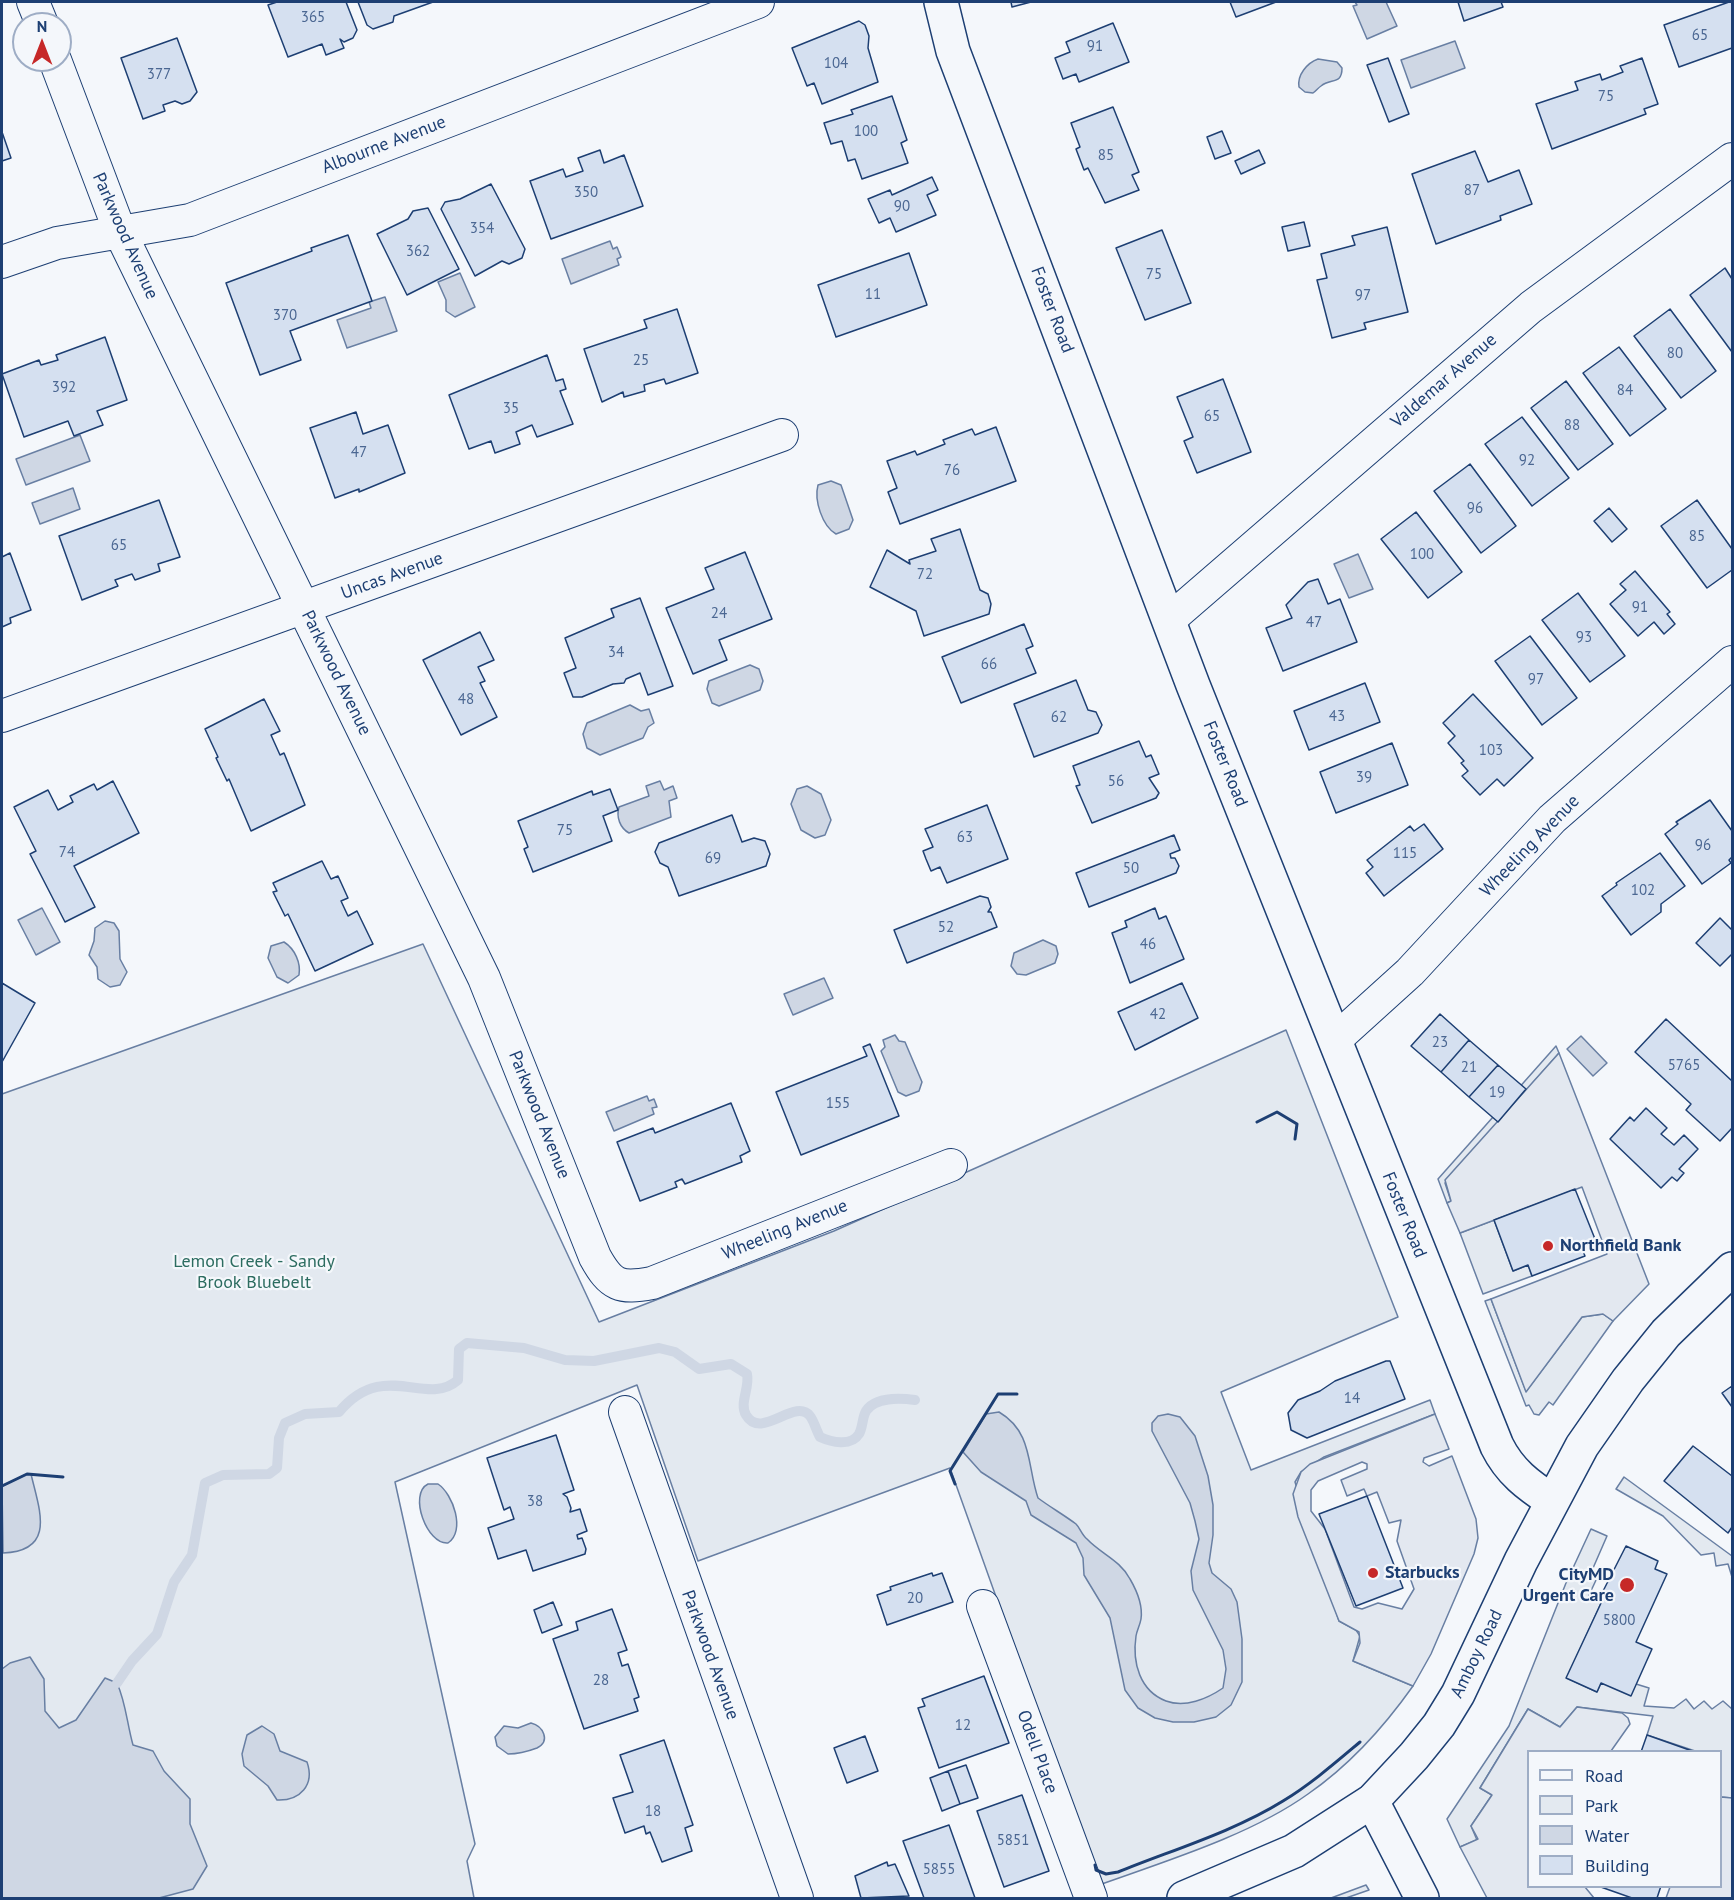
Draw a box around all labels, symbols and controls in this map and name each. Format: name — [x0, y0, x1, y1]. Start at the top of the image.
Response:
house number: 365 — [301, 9, 325, 27]
north arrow — [12, 12, 72, 72]
text: N — [37, 16, 47, 36]
house number: 65 — [1692, 27, 1708, 45]
house number: 91 — [1087, 38, 1103, 56]
house number: 104 — [824, 55, 848, 73]
house number: 377 — [147, 66, 171, 84]
house number: 75 — [1598, 88, 1614, 106]
street label: Albourne Avenue — [319, 111, 449, 179]
house number: 100 — [854, 123, 878, 141]
house number: 85 — [1098, 147, 1114, 165]
street label: Parkwood Avenue — [87, 169, 163, 303]
house number: 87 — [1464, 182, 1480, 200]
house number: 350 — [574, 184, 598, 202]
house number: 90 — [894, 198, 910, 216]
house number: 354 — [470, 220, 494, 238]
house number: 362 — [406, 243, 430, 261]
street label: Foster Road — [1026, 264, 1078, 356]
house number: 75 — [1146, 266, 1162, 284]
house number: 11 — [865, 286, 881, 304]
house number: 97 — [1355, 287, 1371, 305]
house number: 370 — [273, 307, 297, 325]
street label: Valdemar Avenue — [1387, 329, 1501, 433]
house number: 80 — [1667, 345, 1683, 363]
house number: 25 — [633, 352, 649, 370]
house number: 392 — [52, 379, 76, 397]
house number: 84 — [1617, 382, 1633, 400]
house number: 35 — [503, 400, 519, 418]
house number: 65 — [1204, 408, 1220, 426]
house number: 88 — [1564, 417, 1580, 435]
house number: 47 — [351, 444, 367, 462]
house number: 92 — [1519, 452, 1535, 470]
house number: 76 — [944, 462, 960, 480]
house number: 96 — [1467, 500, 1483, 518]
house number: 85 — [1689, 528, 1705, 546]
house number: 65 — [111, 537, 127, 555]
house number: 100 — [1410, 546, 1434, 564]
street label: Uncas Avenue — [338, 548, 446, 604]
house number: 72 — [917, 566, 933, 584]
house number: 91 — [1632, 599, 1648, 617]
house number: 24 — [711, 605, 727, 623]
street label: Parkwood Avenue — [296, 607, 376, 739]
house number: 47 — [1306, 614, 1322, 632]
house number: 93 — [1576, 629, 1592, 647]
house number: 34 — [608, 644, 624, 662]
house number: 66 — [981, 656, 997, 674]
house number: 97 — [1528, 671, 1544, 689]
house number: 48 — [458, 691, 474, 709]
house number: 43 — [1329, 708, 1345, 726]
house number: 62 — [1051, 709, 1067, 727]
street label: Foster Road — [1198, 718, 1252, 810]
house number: 103 — [1479, 742, 1503, 760]
house number: 39 — [1356, 769, 1372, 787]
house number: 56 — [1108, 773, 1124, 791]
street label: Wheeling Avenue — [1476, 790, 1584, 902]
house number: 75 — [557, 822, 573, 840]
house number: 63 — [957, 829, 973, 847]
house number: 96 — [1695, 837, 1711, 855]
house number: 74 — [59, 844, 75, 862]
house number: 115 — [1393, 845, 1417, 863]
house number: 69 — [705, 850, 721, 868]
house number: 50 — [1123, 860, 1139, 878]
house number: 102 — [1631, 882, 1655, 900]
house number: 52 — [938, 919, 954, 937]
house number: 46 — [1140, 936, 1156, 954]
house number: 42 — [1150, 1006, 1166, 1024]
house number: 23 — [1432, 1034, 1448, 1052]
street label: Parkwood Avenue — [503, 1048, 575, 1182]
house number: 5765 — [1668, 1057, 1700, 1075]
house number: 21 — [1461, 1059, 1477, 1077]
house number: 19 — [1489, 1084, 1505, 1102]
house number: 155 — [826, 1095, 850, 1113]
street label: Foster Road — [1377, 1169, 1431, 1261]
street label: Wheeling Avenue — [719, 1195, 851, 1265]
place label: Northfield Bank — [1560, 1235, 1681, 1257]
marker: Northfield Bank — [1541, 1239, 1555, 1253]
park label: Lemon Creek - Sandy Brook Bluebelt — [173, 1251, 335, 1294]
house number: 14 — [1344, 1390, 1360, 1408]
house number: 38 — [527, 1493, 543, 1511]
place label: Starbucks — [1385, 1562, 1460, 1584]
place label: CityMD Urgent Care — [1523, 1564, 1614, 1606]
marker: Starbucks — [1366, 1566, 1380, 1580]
marker: CityMD Urgent Care — [1618, 1576, 1636, 1594]
street label: Parkwood Avenue — [677, 1587, 743, 1723]
house number: 20 — [907, 1590, 923, 1608]
street label: Amboy Road — [1446, 1606, 1508, 1702]
house number: 5800 — [1603, 1612, 1635, 1630]
house number: 28 — [593, 1672, 609, 1690]
street label: Odell Place — [1012, 1707, 1062, 1797]
house number: 12 — [955, 1717, 971, 1735]
legend — [1527, 1750, 1722, 1888]
text: Road — [1585, 1764, 1623, 1787]
text: Park — [1585, 1794, 1618, 1817]
house number: 18 — [645, 1803, 661, 1821]
text: Water — [1585, 1824, 1629, 1847]
house number: 5851 — [997, 1832, 1029, 1850]
text: Building — [1585, 1854, 1649, 1877]
house number: 5855 — [923, 1861, 955, 1879]

